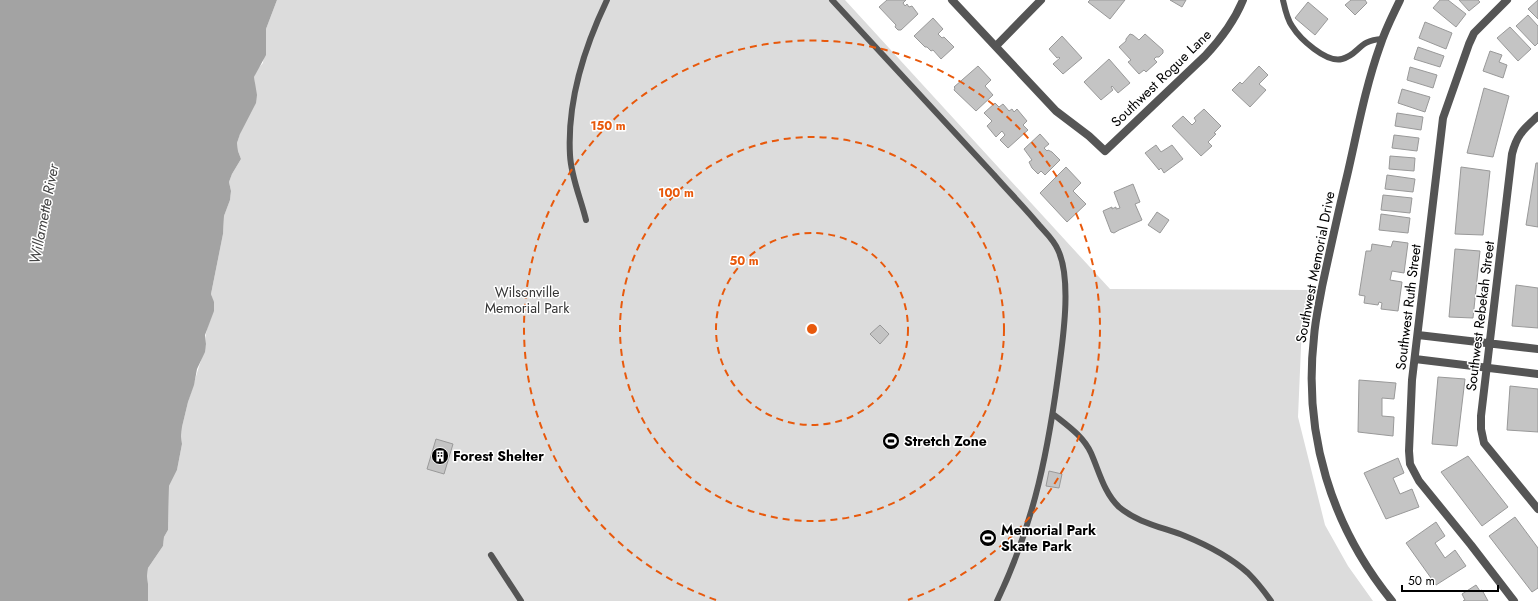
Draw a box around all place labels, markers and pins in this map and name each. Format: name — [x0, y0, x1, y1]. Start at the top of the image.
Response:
centre of rings — [805, 322, 819, 336]
sports icon: Stretch Zone — [881, 431, 901, 451]
place label: Stretch Zone — [904, 431, 987, 451]
building icon: Forest Shelter — [430, 446, 450, 466]
place label: Forest Shelter — [453, 446, 544, 466]
place label: Memorial Park Skate Park — [1001, 520, 1096, 556]
sports icon: Memorial Park Skate Park — [978, 528, 998, 548]

